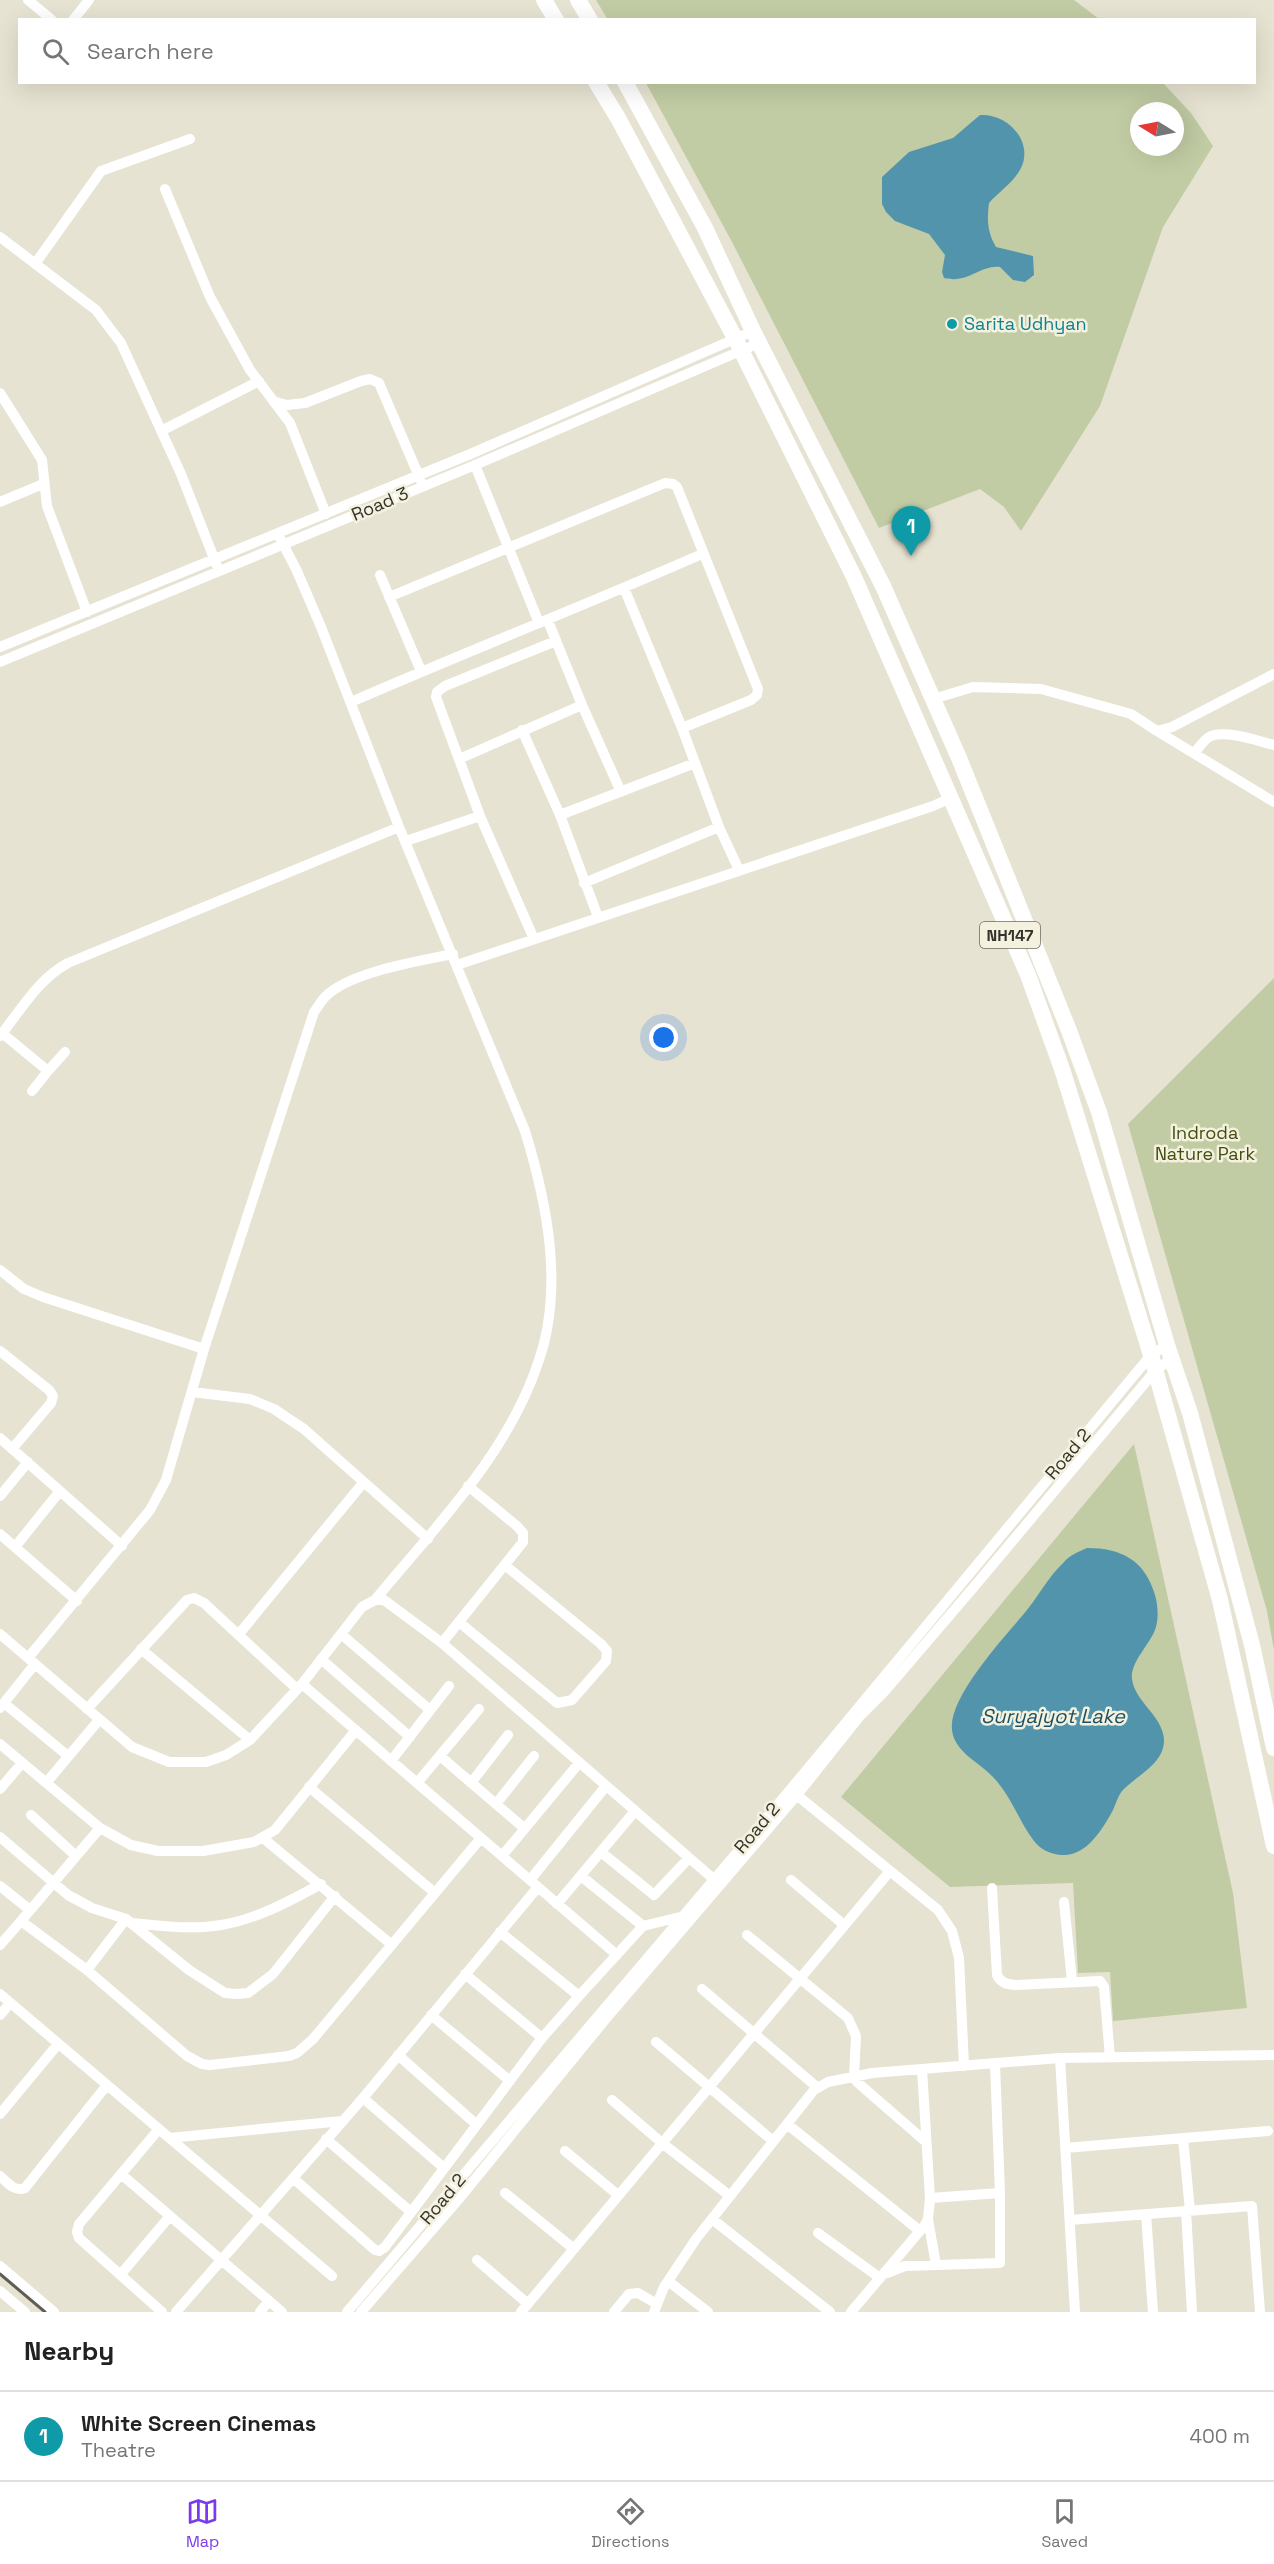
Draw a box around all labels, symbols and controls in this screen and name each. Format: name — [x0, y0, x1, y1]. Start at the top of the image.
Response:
search box — [18, 18, 1256, 84]
icon: search — [39, 35, 72, 68]
text: Search here — [87, 37, 214, 65]
north arrow — [1130, 102, 1184, 156]
place label: Sarita Udhyan — [964, 312, 1087, 335]
marker: Sarita Udhyan — [945, 317, 959, 331]
street label: Road 3 — [348, 481, 412, 526]
pin: 1 — [892, 506, 930, 556]
road number: NH147 — [980, 922, 1040, 948]
your location — [649, 1023, 678, 1052]
park label: Indroda Nature Park — [1155, 1121, 1255, 1165]
street label: Road 2 — [1040, 1423, 1096, 1484]
water label: Suryajyot Lake — [981, 1703, 1126, 1729]
street label: Road 2 — [729, 1797, 785, 1858]
street label: Road 2 — [415, 2168, 471, 2229]
text: Nearby — [24, 2334, 114, 2368]
text: White Screen Cinemas — [81, 2409, 316, 2437]
text: 1 — [39, 2423, 48, 2449]
text: 400 m — [1190, 2423, 1250, 2449]
text: Theatre — [81, 2437, 156, 2463]
tab: Map — [186, 2495, 219, 2552]
tab: Directions — [591, 2495, 670, 2552]
tab: Saved — [1041, 2495, 1088, 2552]

